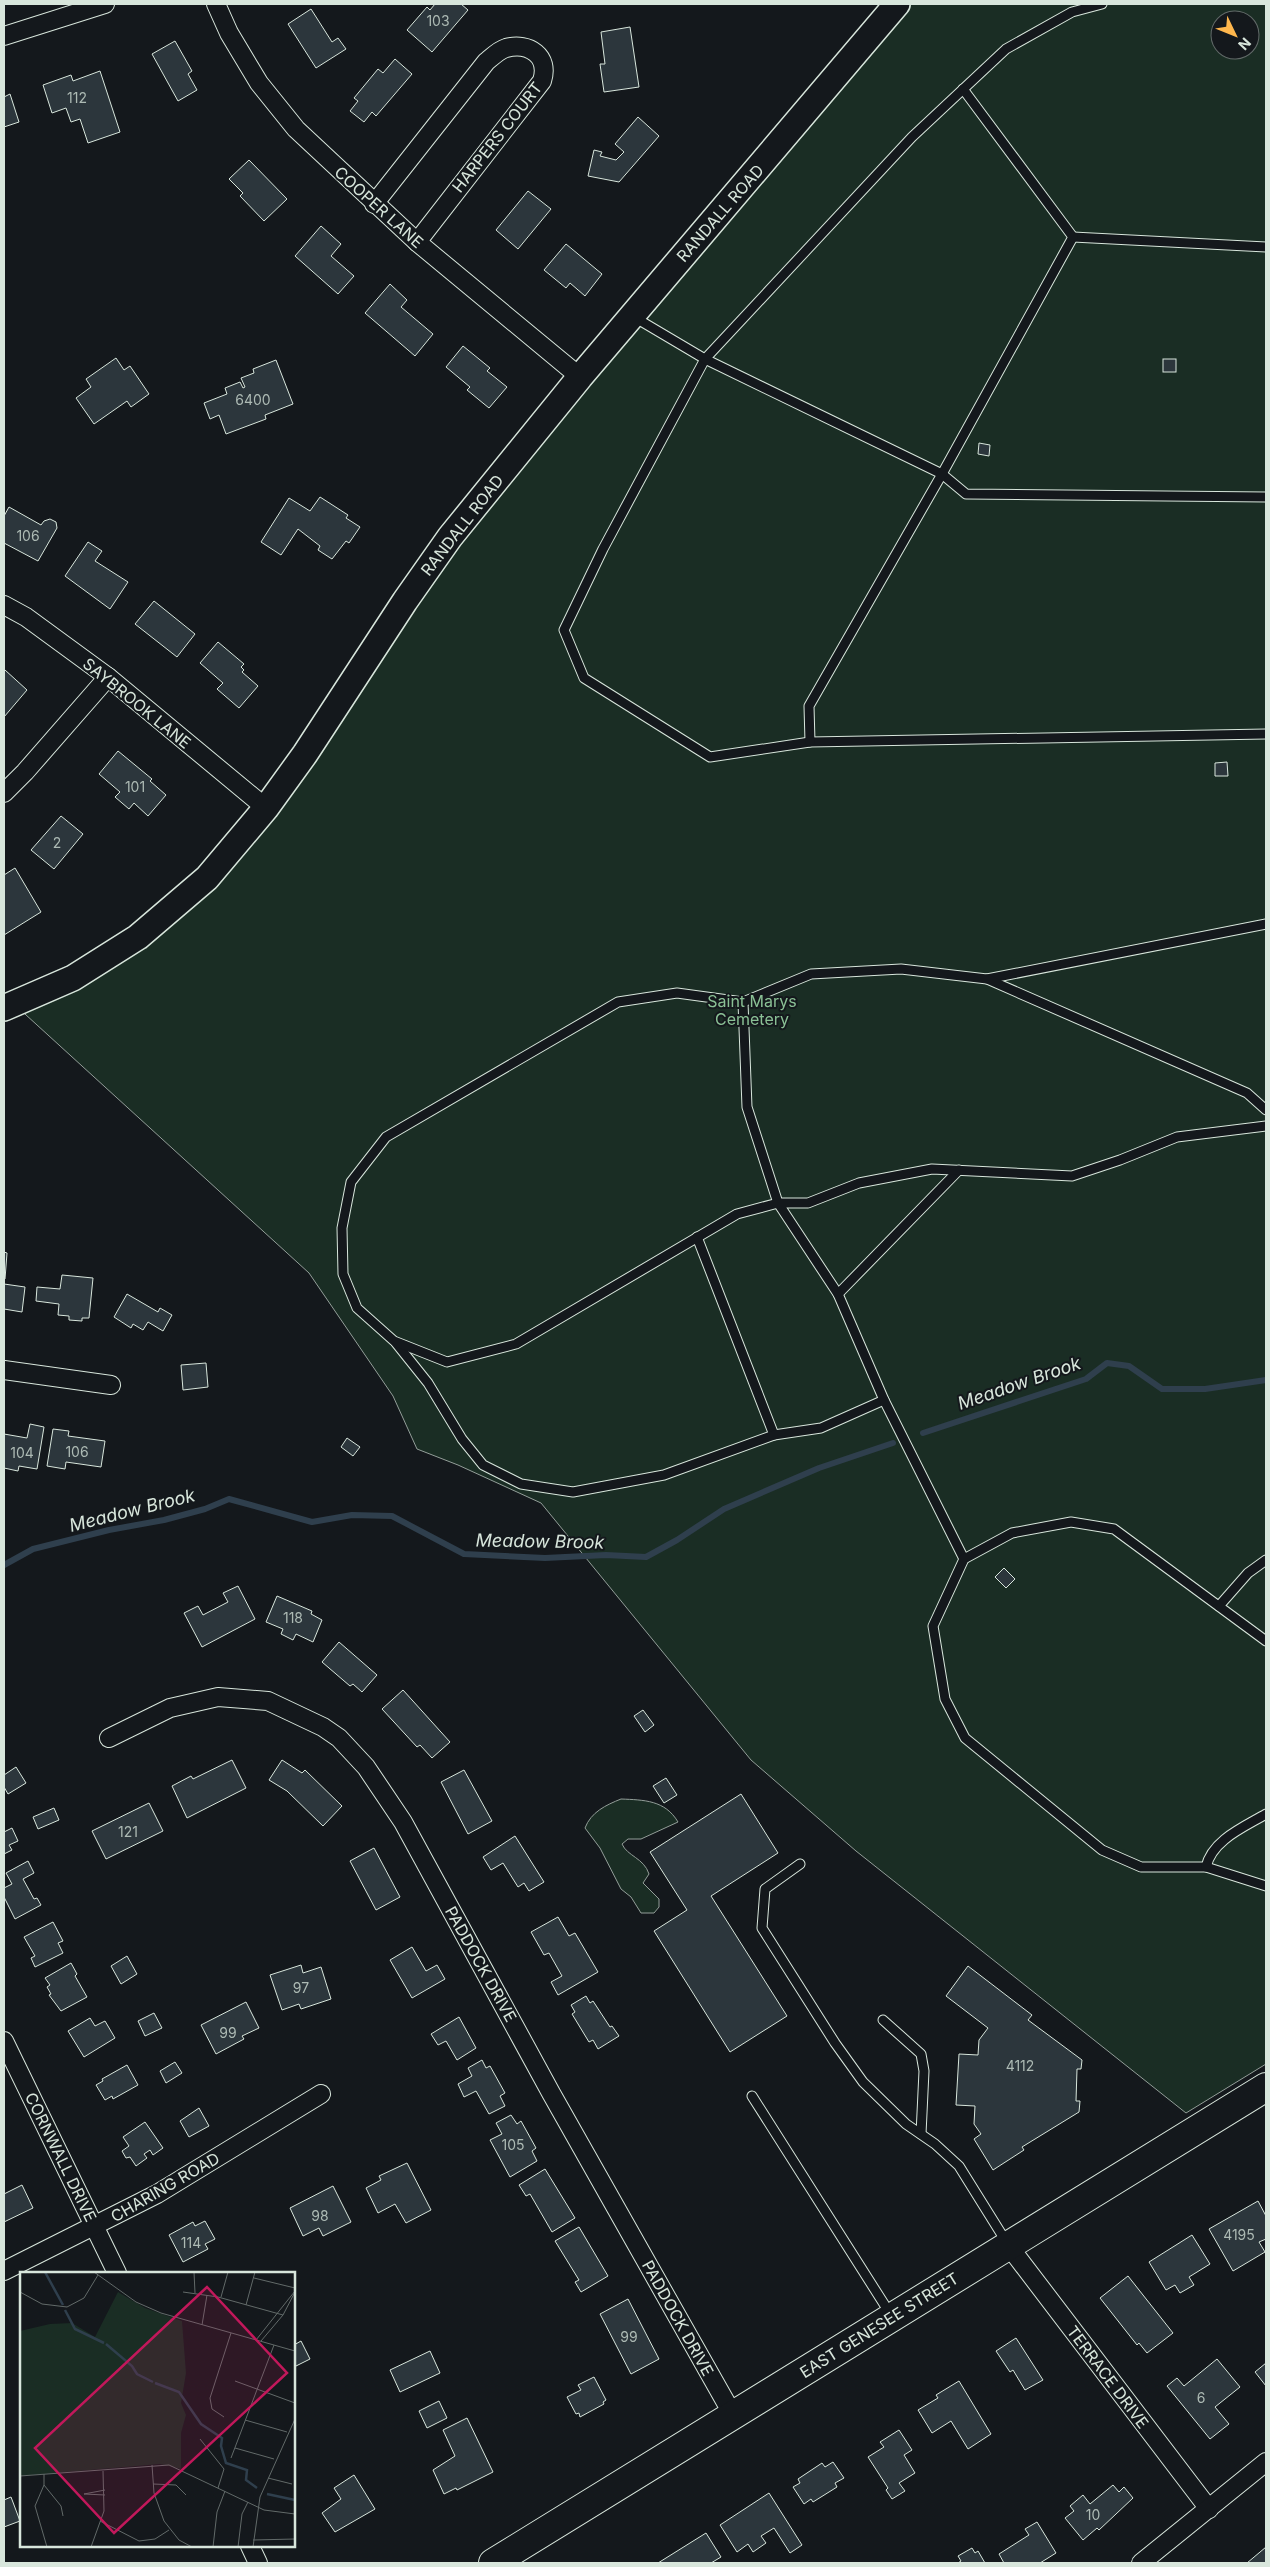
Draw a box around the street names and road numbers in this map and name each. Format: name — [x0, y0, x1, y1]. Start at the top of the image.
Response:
street label: HARPERS COURT — [448, 78, 546, 196]
street label: RANDALL ROAD — [672, 160, 768, 266]
street label: COOPER LANE — [330, 162, 428, 252]
street label: RANDALL ROAD — [416, 471, 508, 579]
street label: SAYBROOK LANE — [79, 653, 195, 753]
street label: PADDOCK DRIVE — [441, 1903, 521, 2025]
street label: CORNWALL DRIVE — [21, 2089, 101, 2225]
street label: CHARING ROAD — [107, 2148, 223, 2226]
street label: PADDOCK DRIVE — [638, 2257, 718, 2379]
street label: EAST GENESEE STREET — [796, 2268, 962, 2382]
street label: TERRACE DRIVE — [1063, 2322, 1153, 2432]

